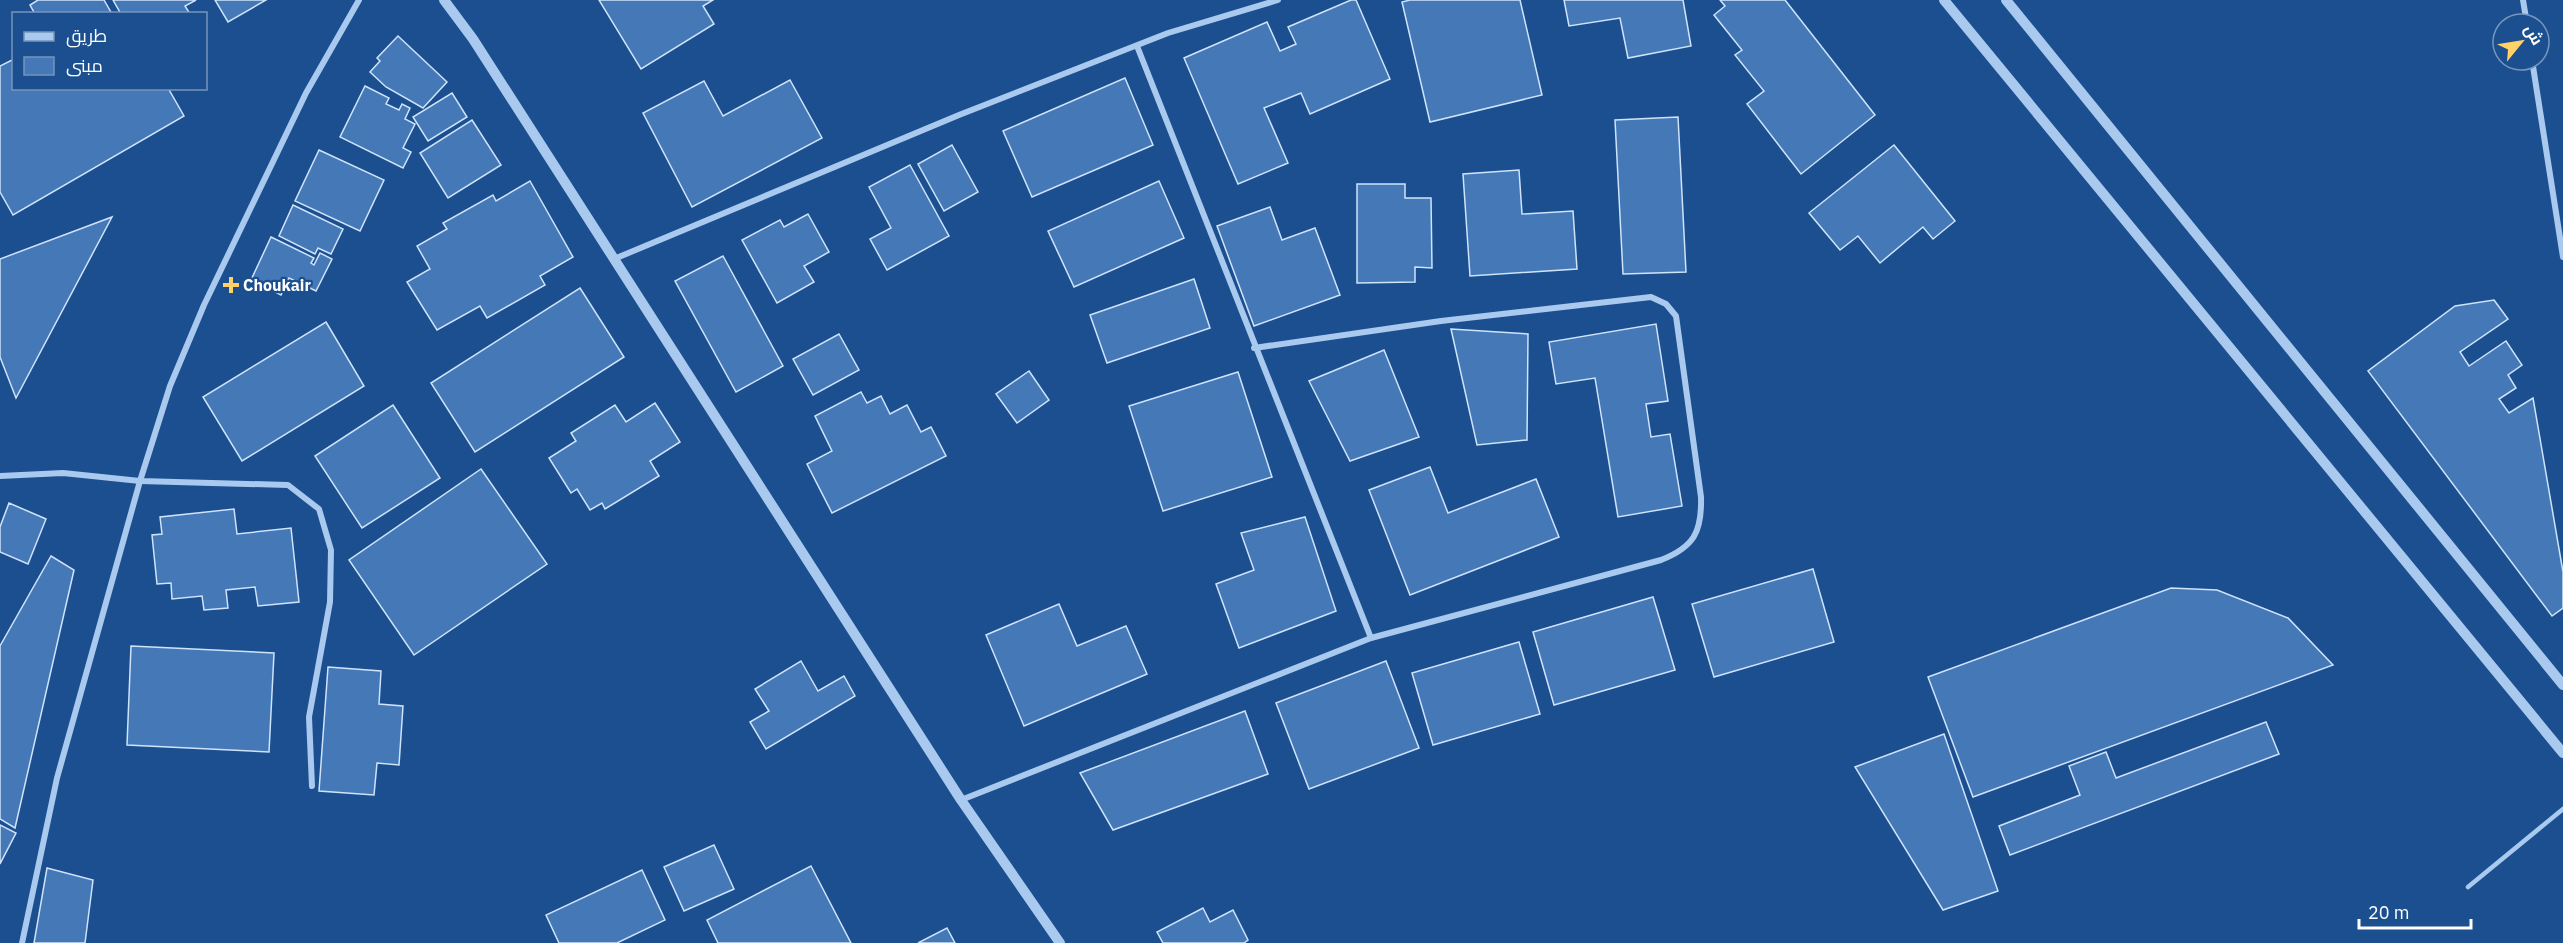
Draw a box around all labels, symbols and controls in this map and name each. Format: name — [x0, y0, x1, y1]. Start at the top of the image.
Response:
legend — [12, 12, 207, 90]
north arrow — [2491, 12, 2551, 72]
text: ش — [2520, 21, 2548, 48]
text: طريق — [66, 24, 107, 48]
text: مبنى — [66, 54, 103, 77]
place label: Choukair — [243, 275, 311, 295]
marker: Choukair — [224, 278, 238, 292]
scale bar — [2359, 892, 2472, 930]
text: 20 m — [2368, 901, 2410, 924]

